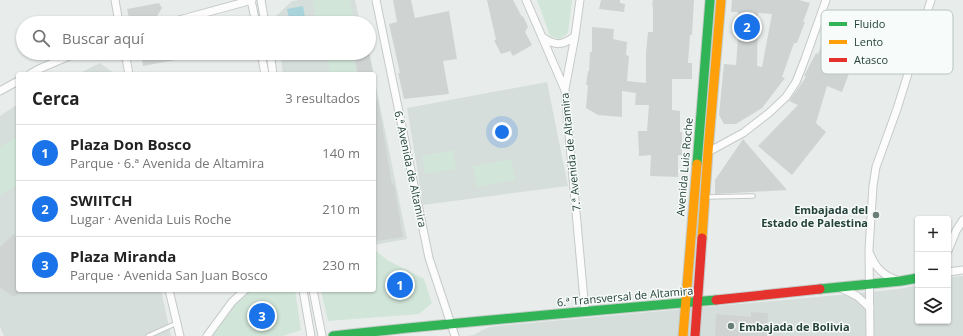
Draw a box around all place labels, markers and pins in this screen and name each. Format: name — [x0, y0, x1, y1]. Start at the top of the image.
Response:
pin: 2 — [734, 12, 760, 42]
place label: Embajada del Estado de Palestina — [761, 202, 868, 230]
marker: Embajada del Estado de Palestina — [871, 210, 881, 220]
pin: 1 — [387, 270, 413, 300]
pin: 3 — [249, 301, 275, 331]
place label: Embajada de Bolivia — [739, 319, 850, 334]
marker: Embajada de Bolivia — [726, 321, 736, 331]

